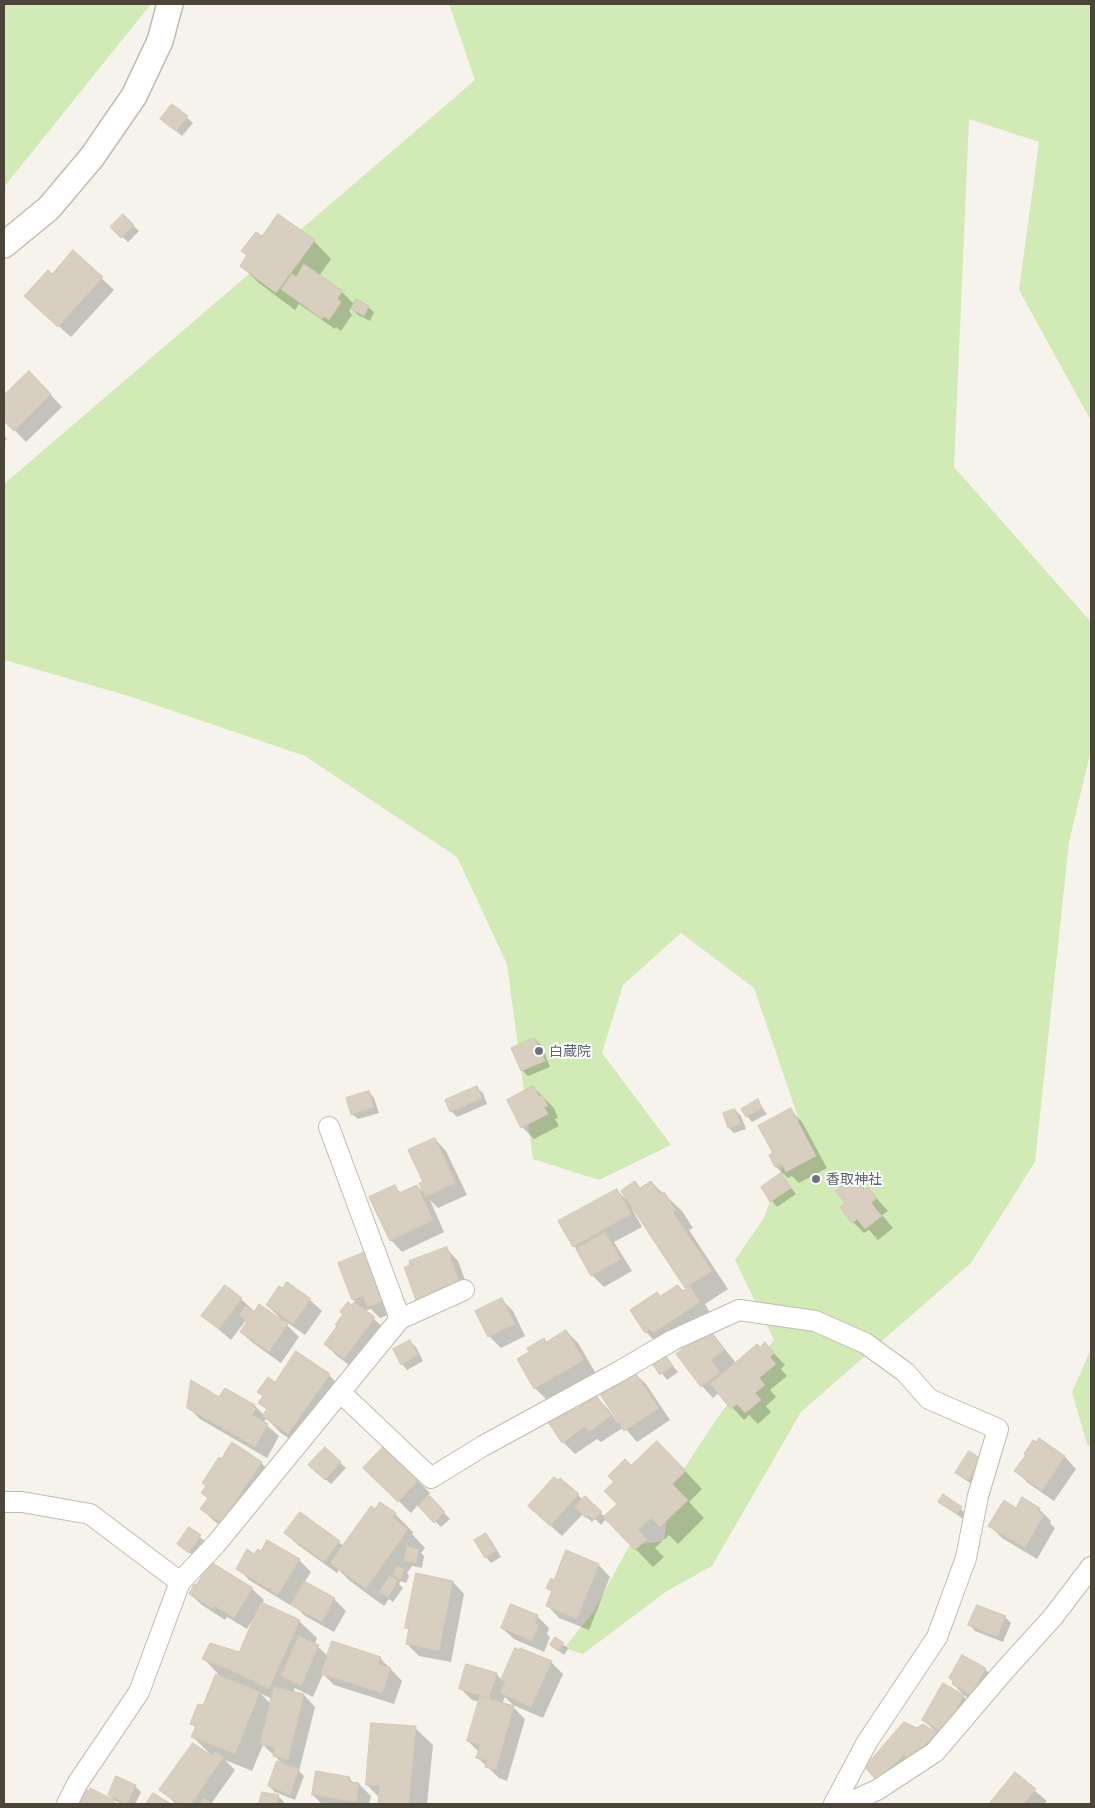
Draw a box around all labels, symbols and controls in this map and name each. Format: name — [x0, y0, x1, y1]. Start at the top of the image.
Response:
place label: 白蔵院 — [549, 1043, 591, 1059]
marker: 白蔵院 — [533, 1045, 545, 1057]
place label: 香取神社 — [826, 1171, 882, 1187]
marker: 香取神社 — [810, 1173, 822, 1185]

